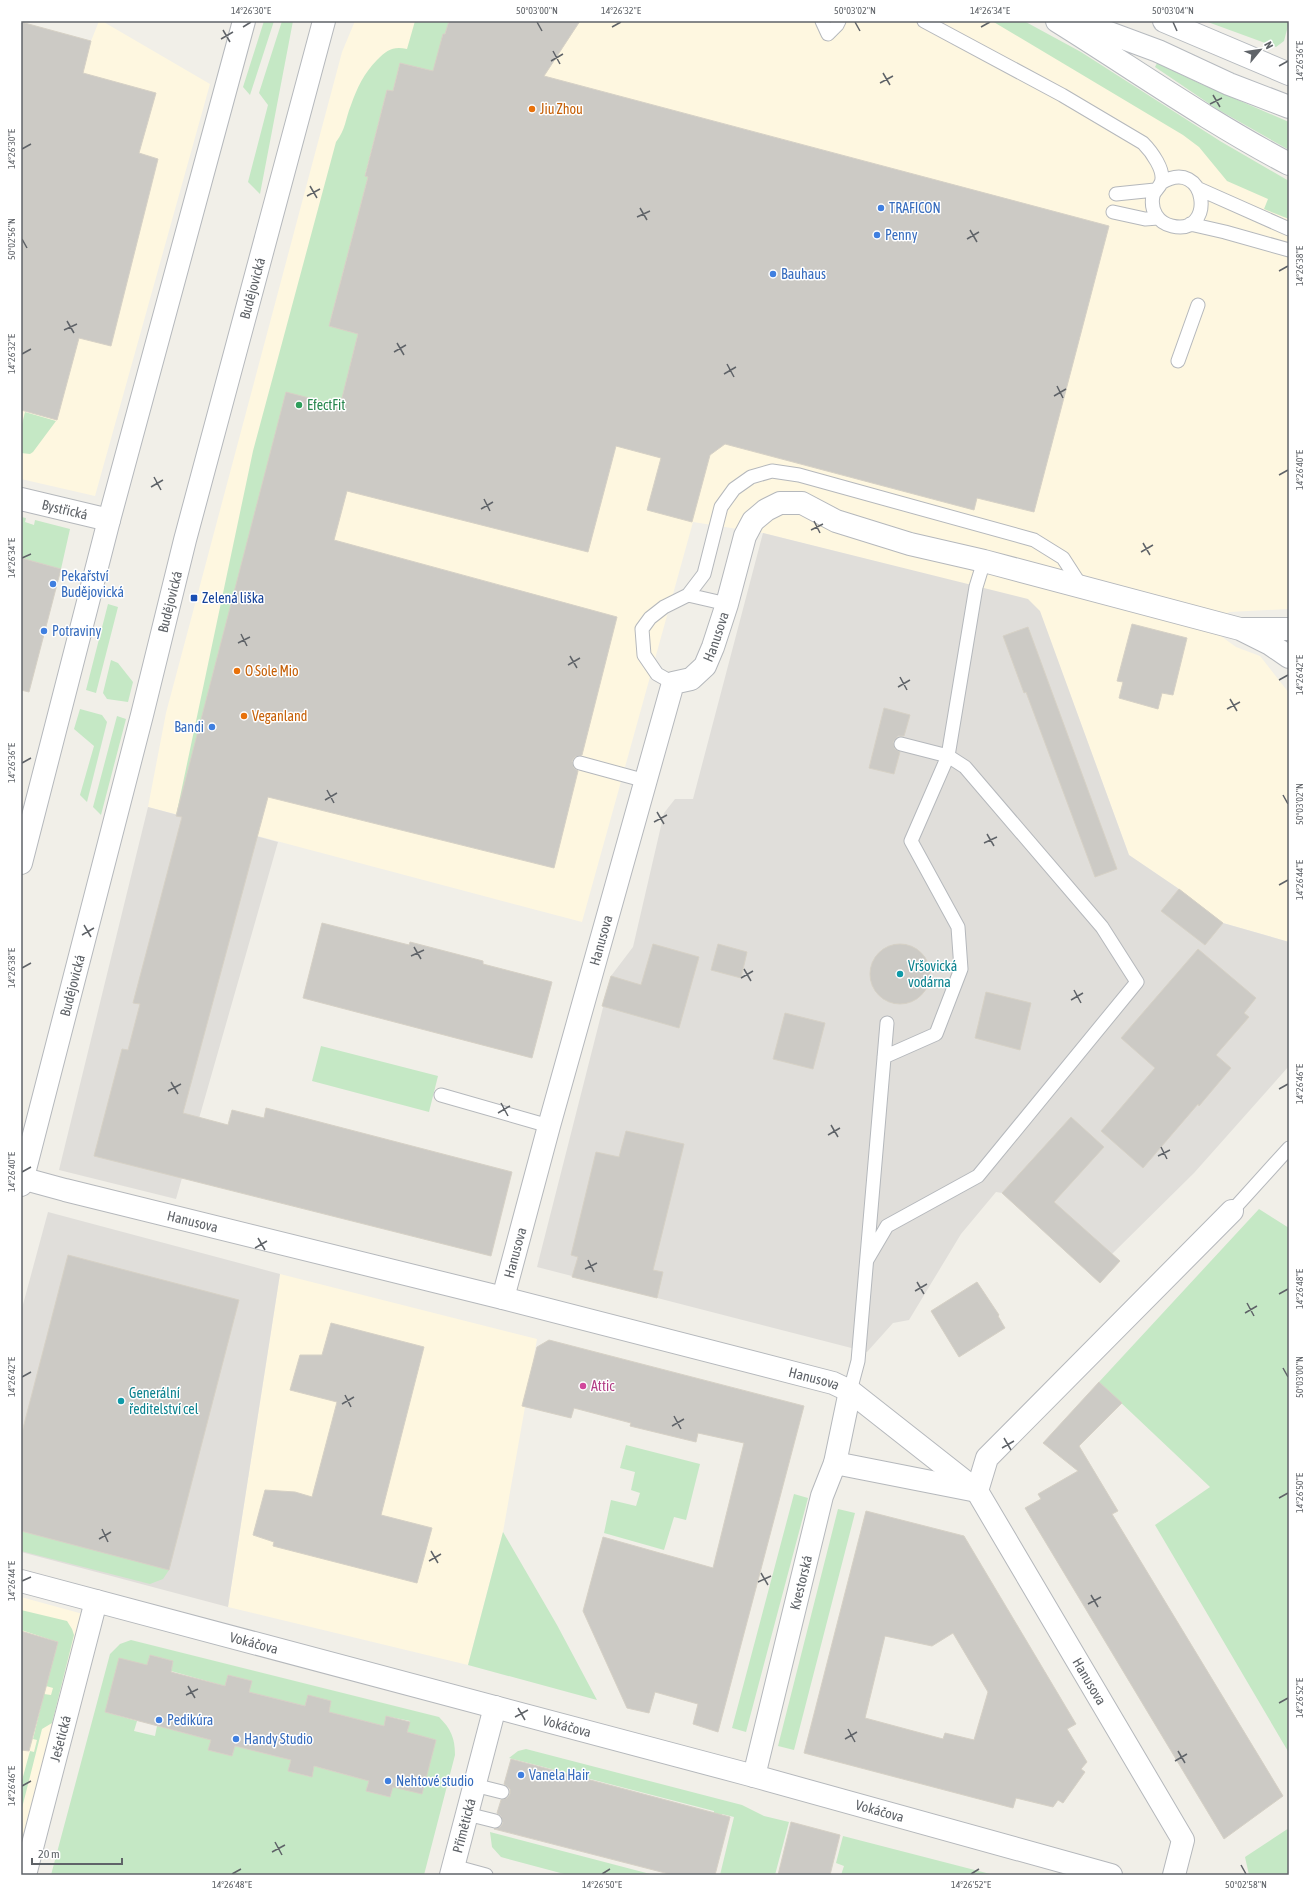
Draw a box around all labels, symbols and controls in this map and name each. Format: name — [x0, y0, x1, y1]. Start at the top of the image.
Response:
text: 14°26'30"E — [231, 5, 272, 16]
text: 50°03'00"N — [516, 5, 558, 16]
text: 14°26'32"E — [601, 5, 642, 16]
text: 50°03'02"N — [834, 5, 876, 16]
text: 14°26'34"E — [970, 5, 1011, 16]
text: 50°03'04"N — [1152, 5, 1194, 16]
north arrow — [1240, 30, 1280, 70]
text: N — [1262, 39, 1276, 51]
text: 14°26'36"E — [1294, 40, 1305, 81]
place label: Jiu Zhou — [540, 101, 583, 117]
marker: Jiu Zhou — [527, 104, 537, 114]
text: 14°26'30"E — [6, 128, 17, 169]
place label: TRAFICON — [889, 200, 941, 216]
marker: TRAFICON — [876, 203, 886, 213]
text: 50°02'56"N — [6, 218, 17, 260]
place label: Penny — [885, 227, 918, 243]
marker: Penny — [872, 230, 882, 240]
text: 14°26'38"E — [1294, 245, 1305, 286]
street label: Budějovická — [237, 256, 268, 321]
place label: Bauhaus — [781, 266, 826, 282]
marker: Bauhaus — [768, 269, 778, 279]
text: 14°26'32"E — [6, 333, 17, 374]
place label: EfectFit — [307, 397, 345, 413]
marker: EfectFit — [294, 400, 304, 410]
text: 14°26'40"E — [1294, 449, 1305, 490]
street label: Bystřická — [40, 496, 89, 523]
text: 14°26'34"E — [6, 537, 17, 578]
place label: Pekařství Budějovická — [61, 568, 124, 600]
street label: Budějovická — [155, 569, 185, 634]
marker: Pekařství Budějovická — [48, 579, 58, 589]
place label: Zelená liška — [202, 590, 264, 606]
marker: Zelená liška — [189, 593, 199, 603]
street label: Hanusova — [700, 610, 732, 664]
place label: Potraviny — [52, 623, 101, 639]
marker: Potraviny — [39, 626, 49, 636]
text: 14°26'42"E — [1294, 654, 1305, 695]
place label: O Sole Mio — [245, 663, 299, 679]
marker: O Sole Mio — [232, 666, 242, 676]
place label: Veganland — [252, 708, 307, 724]
marker: Veganland — [239, 711, 249, 721]
place label: Bandi — [174, 719, 204, 735]
marker: Bandi — [207, 722, 217, 732]
text: 14°26'36"E — [6, 742, 17, 783]
text: 50°03'02"N — [1294, 783, 1305, 825]
text: 14°26'44"E — [1294, 859, 1305, 900]
street label: Hanusova — [586, 913, 616, 967]
text: 14°26'38"E — [6, 947, 17, 988]
street label: Budějovická — [57, 953, 88, 1018]
place label: Vršovická vodárna — [908, 958, 957, 990]
marker: Vršovická vodárna — [895, 969, 905, 979]
text: 14°26'46"E — [1294, 1063, 1305, 1104]
text: 14°26'40"E — [6, 1151, 17, 1192]
street label: Hanusova — [166, 1207, 220, 1235]
street label: Hanusova — [501, 1226, 530, 1280]
text: 14°26'48"E — [1294, 1268, 1305, 1309]
text: 14°26'42"E — [6, 1356, 17, 1397]
text: 50°03'00"N — [1294, 1356, 1305, 1398]
street label: Hanusova — [787, 1364, 842, 1393]
place label: Attic — [591, 1378, 615, 1394]
marker: Attic — [578, 1381, 588, 1391]
place label: Generální ředitelství cel — [129, 1385, 199, 1417]
marker: Generální ředitelství cel — [116, 1396, 126, 1406]
text: 14°26'50"E — [1294, 1472, 1305, 1513]
street label: Kvestorská — [787, 1554, 815, 1612]
text: 14°26'44"E — [6, 1560, 17, 1601]
street label: Vokáčova — [228, 1629, 280, 1657]
street label: Hanusova — [1069, 1655, 1109, 1708]
text: 14°26'52"E — [1294, 1677, 1305, 1718]
place label: Pedikúra — [167, 1712, 213, 1728]
street label: Vokáčova — [541, 1712, 593, 1740]
street label: Ješetická — [47, 1714, 74, 1763]
marker: Pedikúra — [154, 1715, 164, 1725]
place label: Handy Studio — [244, 1731, 313, 1747]
marker: Handy Studio — [231, 1734, 241, 1744]
text: 14°26'46"E — [6, 1765, 17, 1806]
place label: Vanela Hair — [529, 1767, 590, 1783]
marker: Vanela Hair — [516, 1770, 526, 1780]
place label: Nehtové studio — [396, 1773, 474, 1789]
marker: Nehtové studio — [383, 1776, 393, 1786]
street label: Přímětická — [449, 1797, 479, 1855]
street label: Vokáčova — [854, 1797, 906, 1825]
scale bar — [32, 1840, 122, 1866]
text: 20 m — [38, 1847, 60, 1861]
text: 14°26'48"E — [212, 1879, 253, 1890]
text: 14°26'50"E — [582, 1879, 623, 1890]
text: 14°26'52"E — [951, 1879, 992, 1890]
text: 50°02'58"N — [1225, 1879, 1267, 1890]

